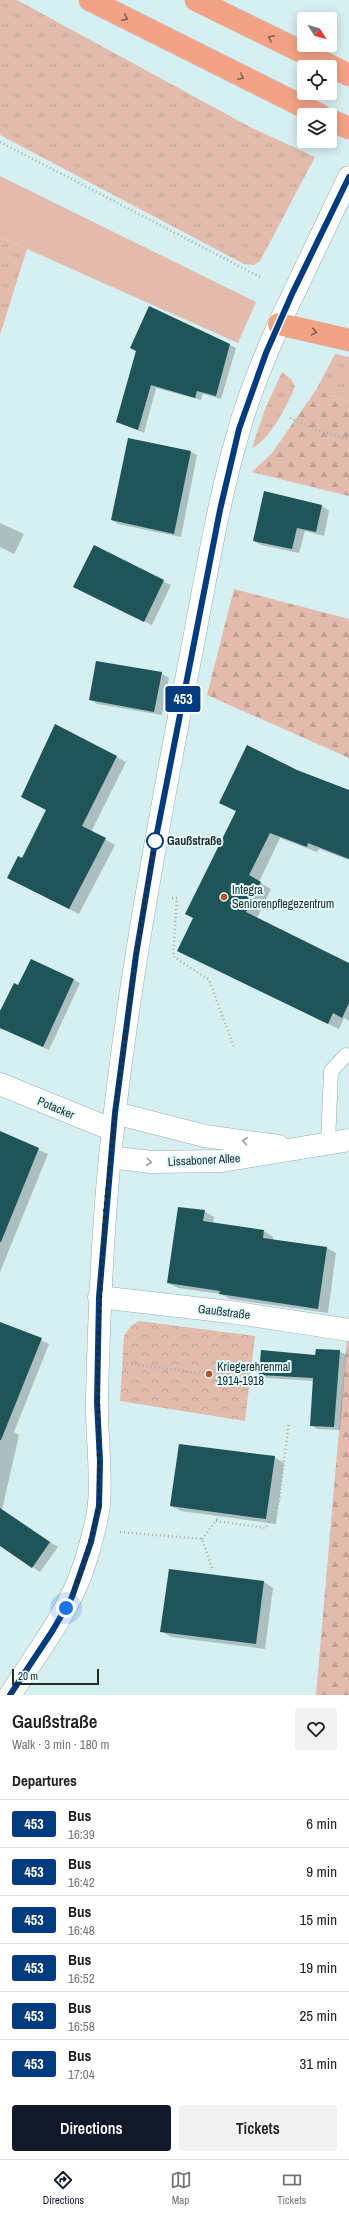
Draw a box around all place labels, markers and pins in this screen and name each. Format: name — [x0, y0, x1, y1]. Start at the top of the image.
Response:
marker: Gaußstraße — [146, 832, 164, 850]
place label: Gaußstraße — [167, 833, 222, 849]
place label: Integra Seniorenpflegezentrum — [232, 882, 334, 912]
marker: Integra Seniorenpflegezentrum — [219, 892, 229, 902]
place label: Kriegerehrenmal 1914-1918 — [217, 1359, 290, 1389]
marker: Kriegerehrenmal 1914-1918 — [204, 1369, 214, 1379]

